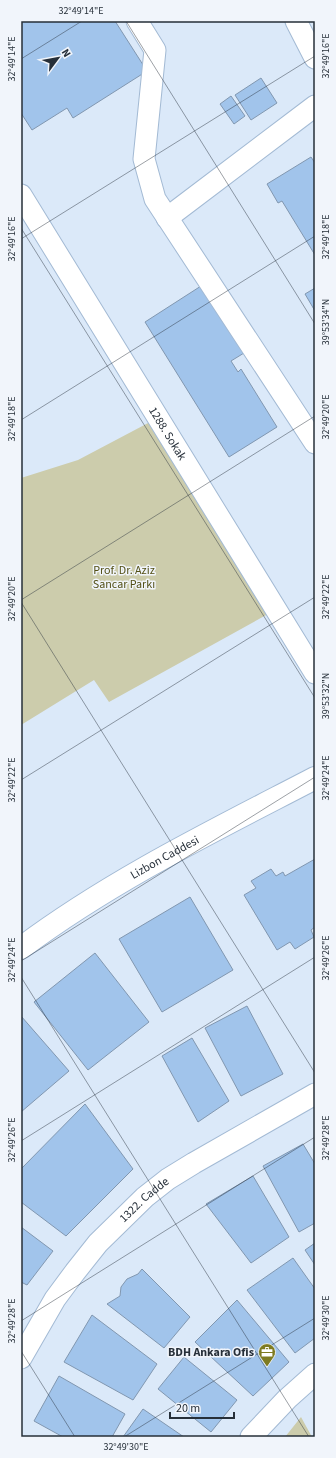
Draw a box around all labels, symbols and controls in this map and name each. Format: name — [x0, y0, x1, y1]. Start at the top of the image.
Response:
text: 32°49'14"E — [58, 4, 104, 18]
text: 32°49'16"E — [319, 33, 333, 79]
text: 32°49'14"E — [5, 36, 19, 82]
north arrow — [38, 38, 78, 78]
text: N — [58, 46, 74, 60]
text: 32°49'18"E — [319, 214, 333, 260]
text: 32°49'16"E — [5, 216, 19, 262]
text: 39°53'34"N — [319, 299, 333, 345]
text: 32°49'20"E — [319, 394, 333, 440]
text: 32°49'18"E — [5, 396, 19, 442]
street label: 1288. Sokak — [145, 403, 191, 464]
park label: Prof. Dr. Aziz Sancar Parkı — [93, 562, 155, 593]
text: 32°49'22"E — [319, 574, 333, 620]
text: 32°49'20"E — [5, 576, 19, 622]
text: 39°53'32"N — [319, 673, 333, 719]
text: 32°49'24"E — [319, 755, 333, 801]
text: 32°49'22"E — [5, 757, 19, 803]
street label: Lizbon Caddesi — [127, 831, 202, 883]
text: 32°49'26"E — [319, 935, 333, 981]
text: 32°49'24"E — [5, 937, 19, 983]
text: 32°49'28"E — [319, 1115, 333, 1161]
text: 32°49'26"E — [5, 1117, 19, 1163]
street label: 1322. Cadde — [115, 1173, 173, 1226]
text: 32°49'30"E — [319, 1295, 333, 1341]
text: 32°49'28"E — [5, 1298, 19, 1344]
office icon: BDH Ankara Ofis — [257, 1342, 277, 1367]
place label: BDH Ankara Ofis — [168, 1344, 254, 1361]
scale bar — [170, 1394, 234, 1420]
text: 20 m — [176, 1400, 200, 1417]
text: 32°49'30"E — [103, 1440, 149, 1454]

